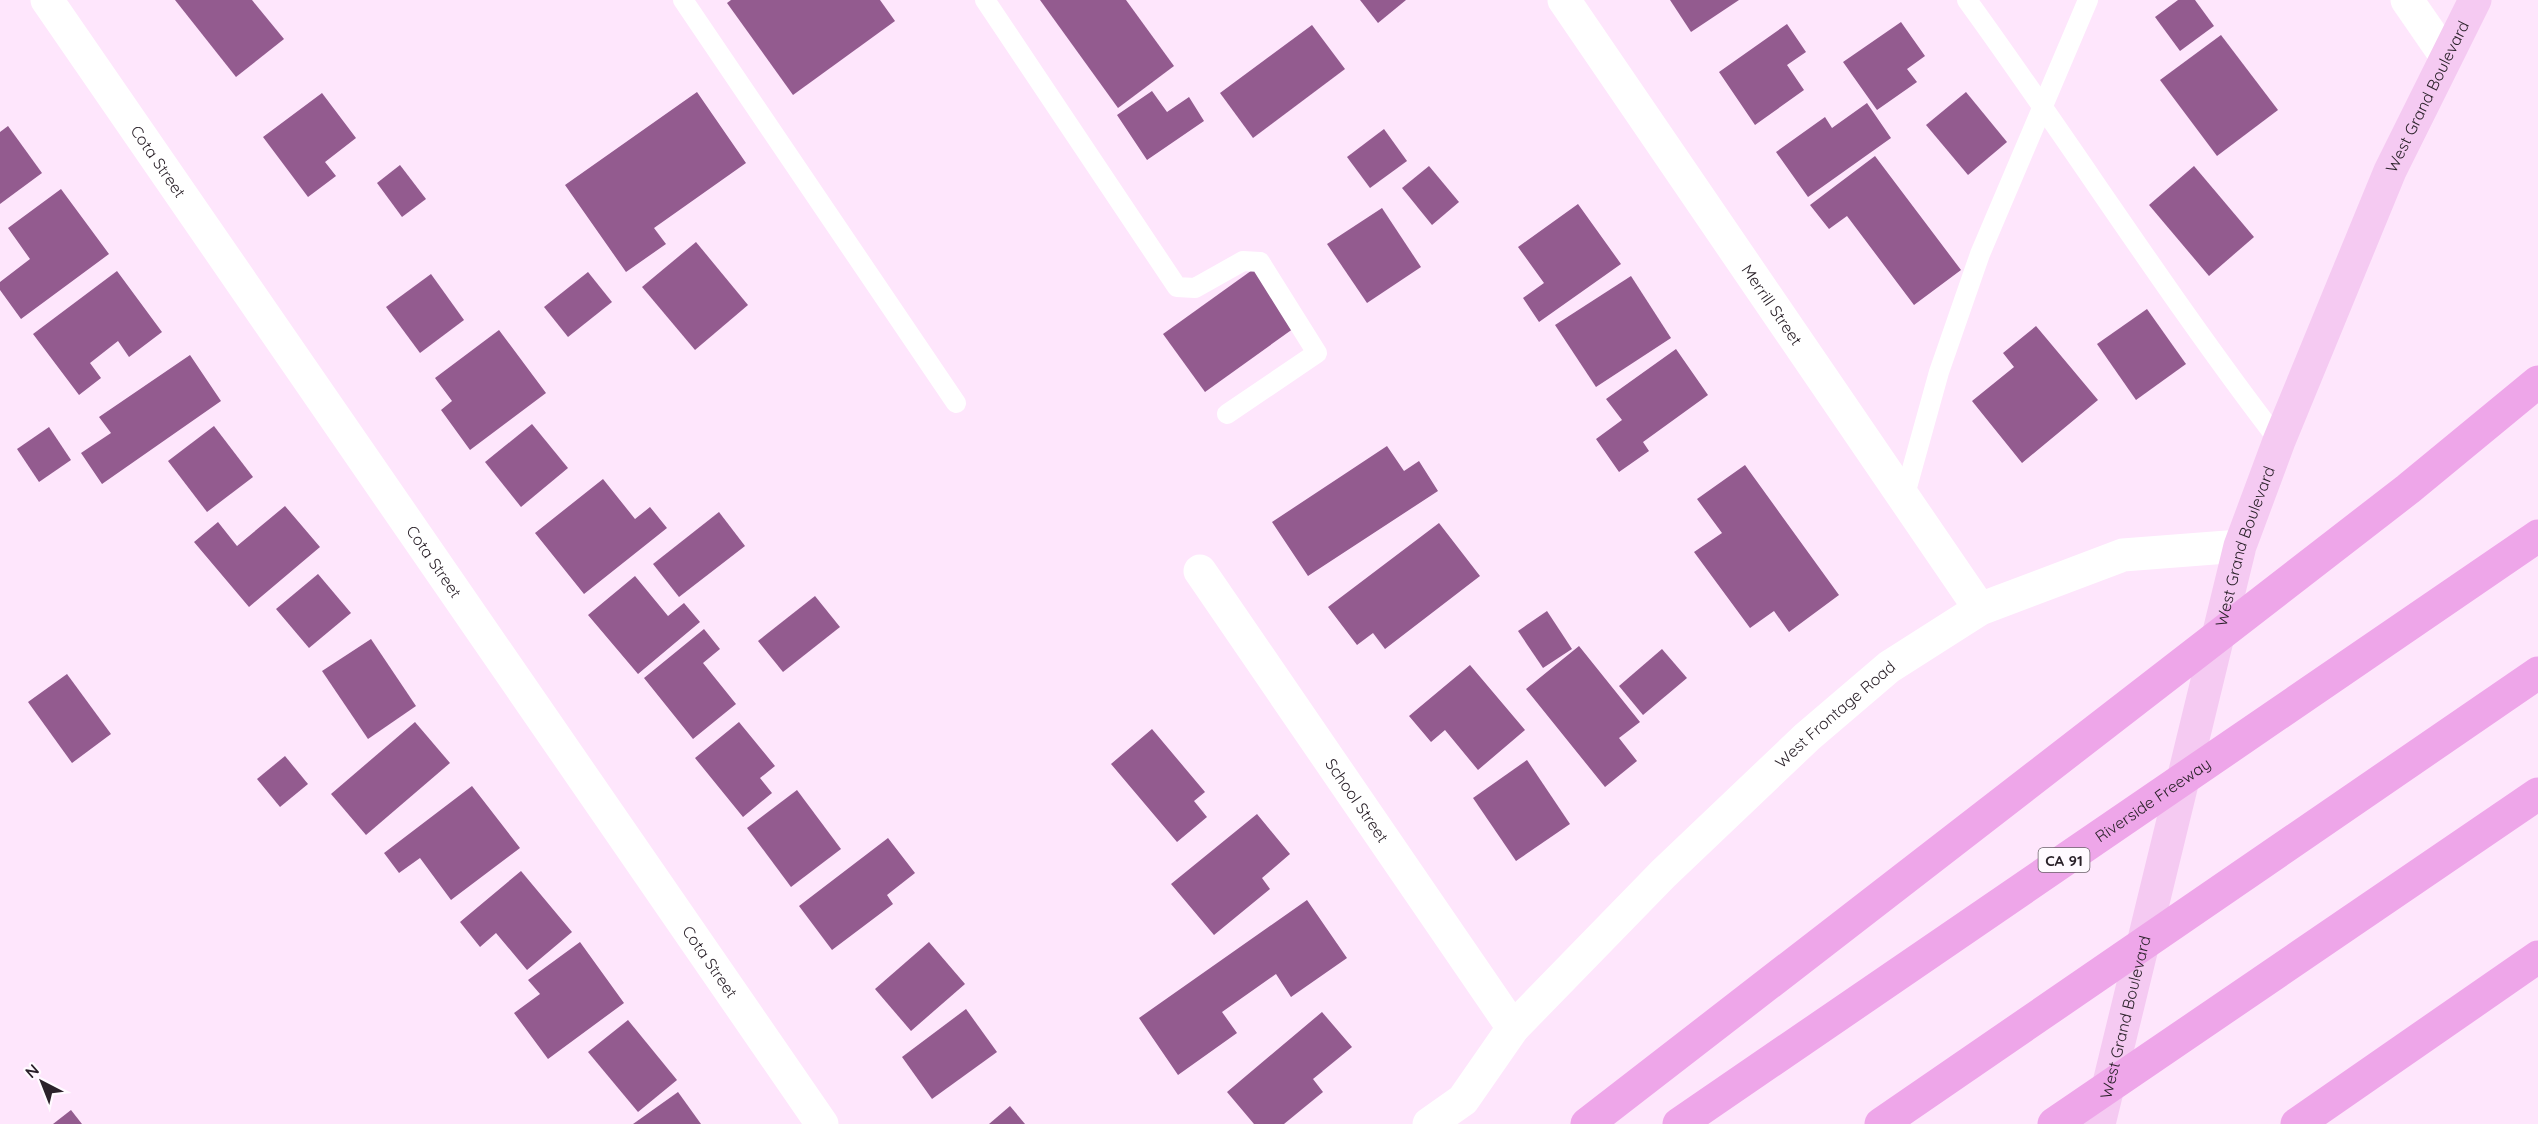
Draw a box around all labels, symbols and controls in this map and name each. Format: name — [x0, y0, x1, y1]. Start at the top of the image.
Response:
street label: West Grand Boulevard — [2381, 17, 2473, 176]
street label: Cota Street — [126, 121, 190, 201]
street label: Merrill Street — [1737, 260, 1807, 349]
street label: West Grand Boulevard — [2211, 463, 2279, 629]
street label: Cota Street — [402, 521, 466, 601]
street label: West Frontage Road — [1771, 656, 1899, 772]
street label: Riverside Freeway — [2091, 753, 2214, 846]
street label: School Street — [1321, 754, 1393, 846]
road number: CA 91 — [2038, 848, 2090, 872]
street label: Cota Street — [678, 922, 742, 1002]
street label: West Grand Boulevard — [2096, 934, 2155, 1101]
north arrow — [12, 1052, 72, 1112]
text: N — [21, 1059, 43, 1082]

